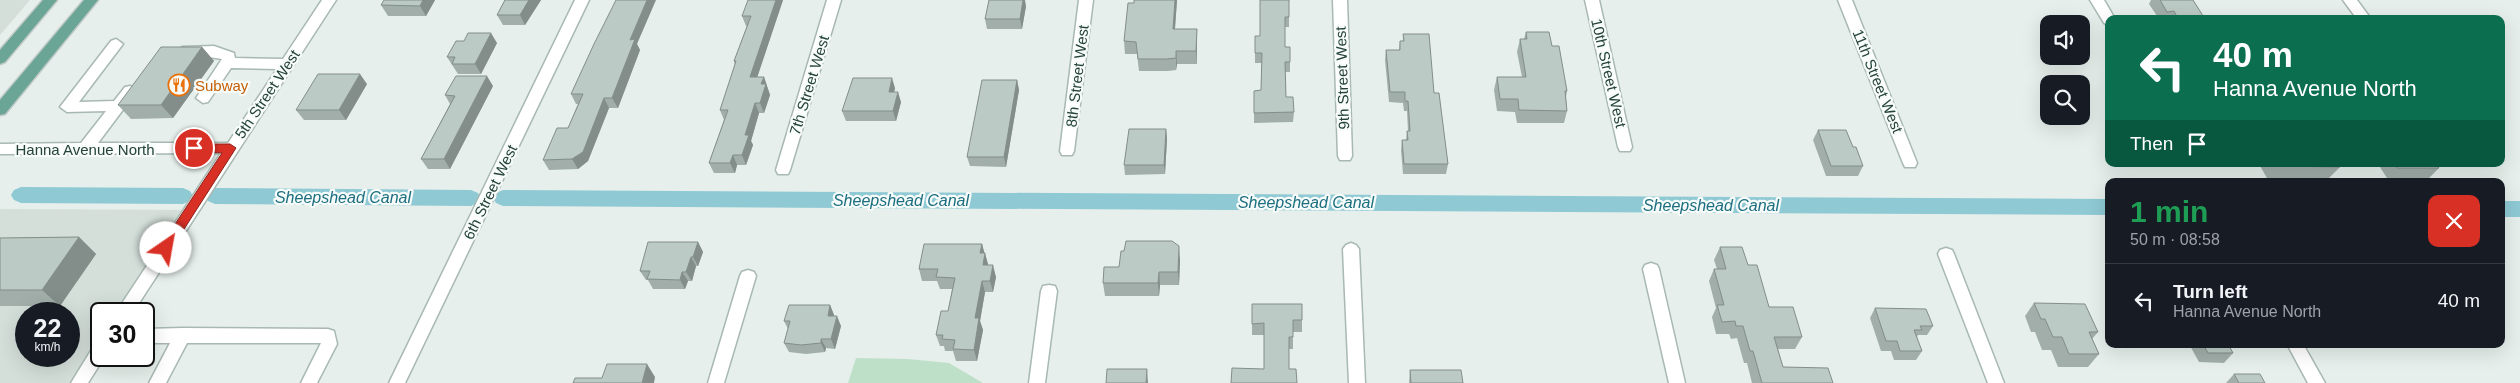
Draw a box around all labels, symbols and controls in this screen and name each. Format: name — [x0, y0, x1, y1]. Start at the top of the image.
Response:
map controls — [2040, 15, 2090, 125]
button: sound — [2040, 15, 2090, 65]
street label: 10th Street West — [1588, 17, 1630, 130]
street label: 8th Street West — [1062, 23, 1092, 128]
street label: 9th Street West — [1332, 25, 1352, 130]
street label: 11th Street West — [1849, 27, 1907, 136]
street label: 7th Street West — [786, 32, 832, 137]
icon: left — [2130, 35, 2195, 100]
text: 40 m — [2213, 35, 2293, 74]
street label: 5th Street West — [231, 46, 303, 141]
restaurant icon: Subway — [167, 73, 191, 97]
button: search — [2040, 75, 2090, 125]
text: Hanna Avenue North — [2213, 76, 2417, 101]
place label: Subway — [195, 77, 249, 94]
pin — [173, 127, 215, 169]
icon: arrive — [2183, 130, 2211, 158]
text: Then — [2130, 133, 2173, 154]
icon: arrive — [180, 134, 208, 162]
street label: Hanna Avenue North — [16, 141, 155, 158]
street label: 6th Street West — [460, 141, 521, 242]
water label: Sheepshead Canal — [275, 189, 412, 206]
water label: Sheepshead Canal — [833, 192, 970, 209]
water label: Sheepshead Canal — [1238, 194, 1375, 211]
text: 1 min — [2130, 195, 2208, 228]
button: close — [2428, 195, 2480, 247]
water label: Sheepshead Canal — [1643, 197, 1780, 214]
position arrow — [139, 221, 191, 273]
text: 50 m · 08:58 — [2130, 231, 2220, 248]
text: Turn left — [2173, 281, 2248, 302]
icon: left — [2130, 287, 2158, 315]
text: 40 m — [2438, 290, 2480, 311]
speed limit sign: 30 — [90, 302, 155, 367]
text: Hanna Avenue North — [2173, 303, 2321, 320]
text: 22 — [34, 314, 61, 342]
text: km/h — [34, 340, 61, 354]

